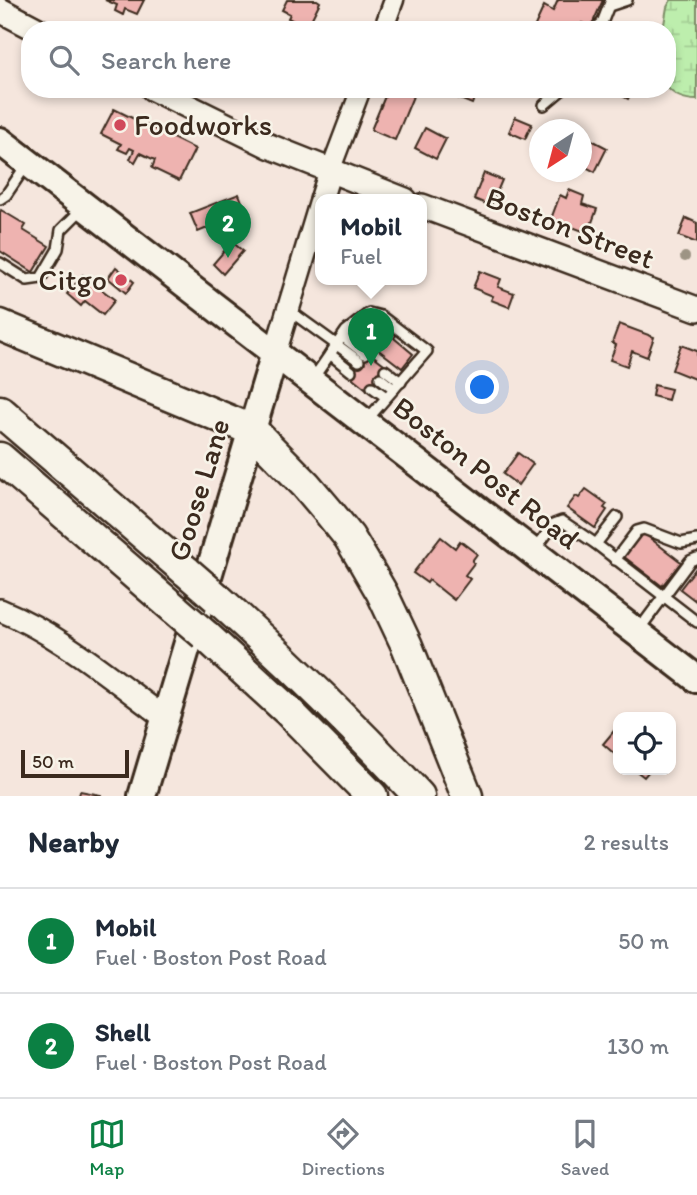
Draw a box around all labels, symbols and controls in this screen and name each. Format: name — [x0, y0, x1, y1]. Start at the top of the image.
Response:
search box — [21, 21, 676, 98]
icon: search — [45, 41, 83, 79]
text: Search here — [101, 44, 231, 76]
place label: Foodworks — [134, 106, 272, 143]
marker: Foodworks — [112, 117, 128, 133]
north arrow — [529, 119, 592, 182]
street label: Boston Street — [481, 178, 660, 277]
popup — [315, 194, 427, 285]
pin: 2 — [205, 200, 251, 258]
text: Mobil — [340, 210, 402, 242]
text: Fuel — [340, 242, 382, 270]
place label: Citgo — [38, 261, 107, 298]
marker: Citgo — [113, 272, 129, 288]
pin: 1 — [348, 308, 394, 366]
your location — [465, 370, 499, 404]
street label: Boston Post Road — [385, 388, 587, 557]
street label: Goose Lane — [159, 414, 238, 565]
map controls — [613, 712, 676, 775]
button: locate — [613, 712, 676, 775]
scale bar — [21, 747, 130, 779]
text: 50 m — [32, 750, 74, 773]
text: Nearby — [28, 823, 119, 860]
text: 2 results — [583, 828, 669, 856]
text: Mobil — [95, 911, 156, 943]
text: 1 — [46, 927, 56, 955]
text: 50 m — [618, 927, 669, 955]
text: Fuel · Boston Post Road — [95, 943, 327, 971]
text: Shell — [95, 1016, 151, 1048]
text: 2 — [45, 1032, 57, 1060]
text: 130 m — [607, 1032, 669, 1060]
text: Fuel · Boston Post Road — [95, 1048, 327, 1076]
tab: Map — [88, 1115, 126, 1180]
tab: Directions — [301, 1115, 385, 1180]
tab: Saved — [561, 1115, 609, 1180]

